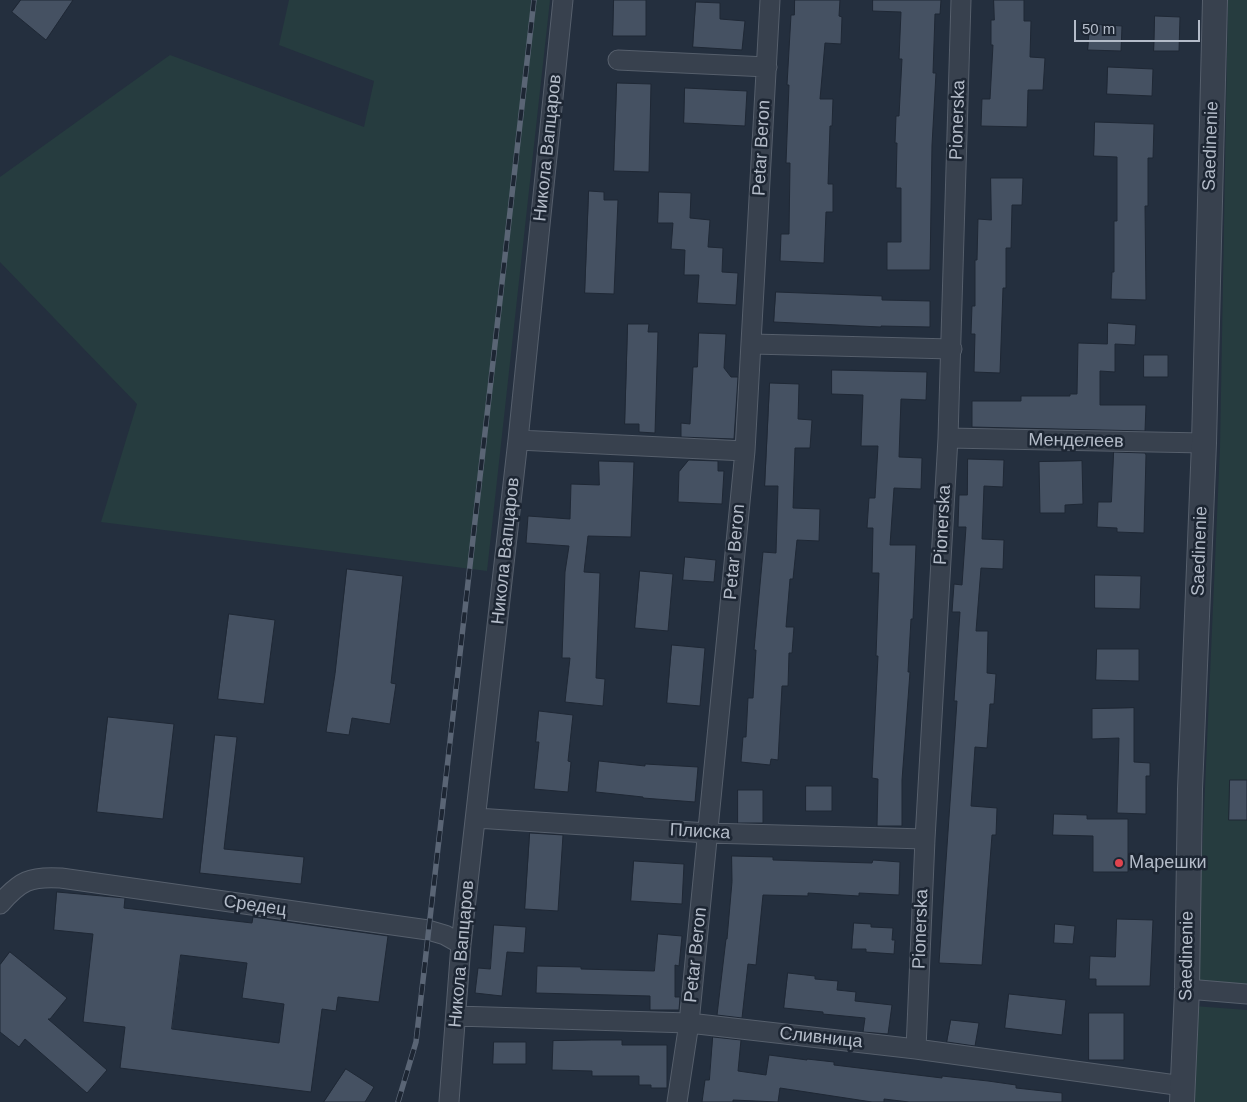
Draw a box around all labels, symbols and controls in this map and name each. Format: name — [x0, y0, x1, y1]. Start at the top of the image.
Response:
scale bar — [1077, 10, 1203, 42]
text: 50 m — [1082, 20, 1115, 37]
street label: Никола Вапцаров — [530, 73, 566, 223]
street label: Pionerska — [946, 80, 970, 160]
street label: Petar Beron — [749, 99, 775, 197]
street label: Saedinenie — [1199, 101, 1223, 191]
street label: Менделеев — [1028, 429, 1124, 453]
street label: Никола Вапцаров — [488, 476, 524, 626]
street label: Pionerska — [930, 484, 956, 566]
street label: Petar Beron — [720, 503, 750, 601]
street label: Saedinenie — [1188, 506, 1212, 596]
street label: Плиска — [669, 820, 731, 844]
place label: Марешки — [1129, 852, 1207, 874]
marker: Марешки — [1113, 857, 1125, 869]
street label: Никола Вапцаров — [445, 879, 479, 1029]
street label: Pionerska — [909, 889, 933, 969]
street label: Средец — [222, 891, 288, 921]
street label: Petar Beron — [680, 906, 712, 1004]
street label: Saedinenie — [1175, 911, 1199, 1001]
street label: Сливница — [778, 1023, 864, 1053]

